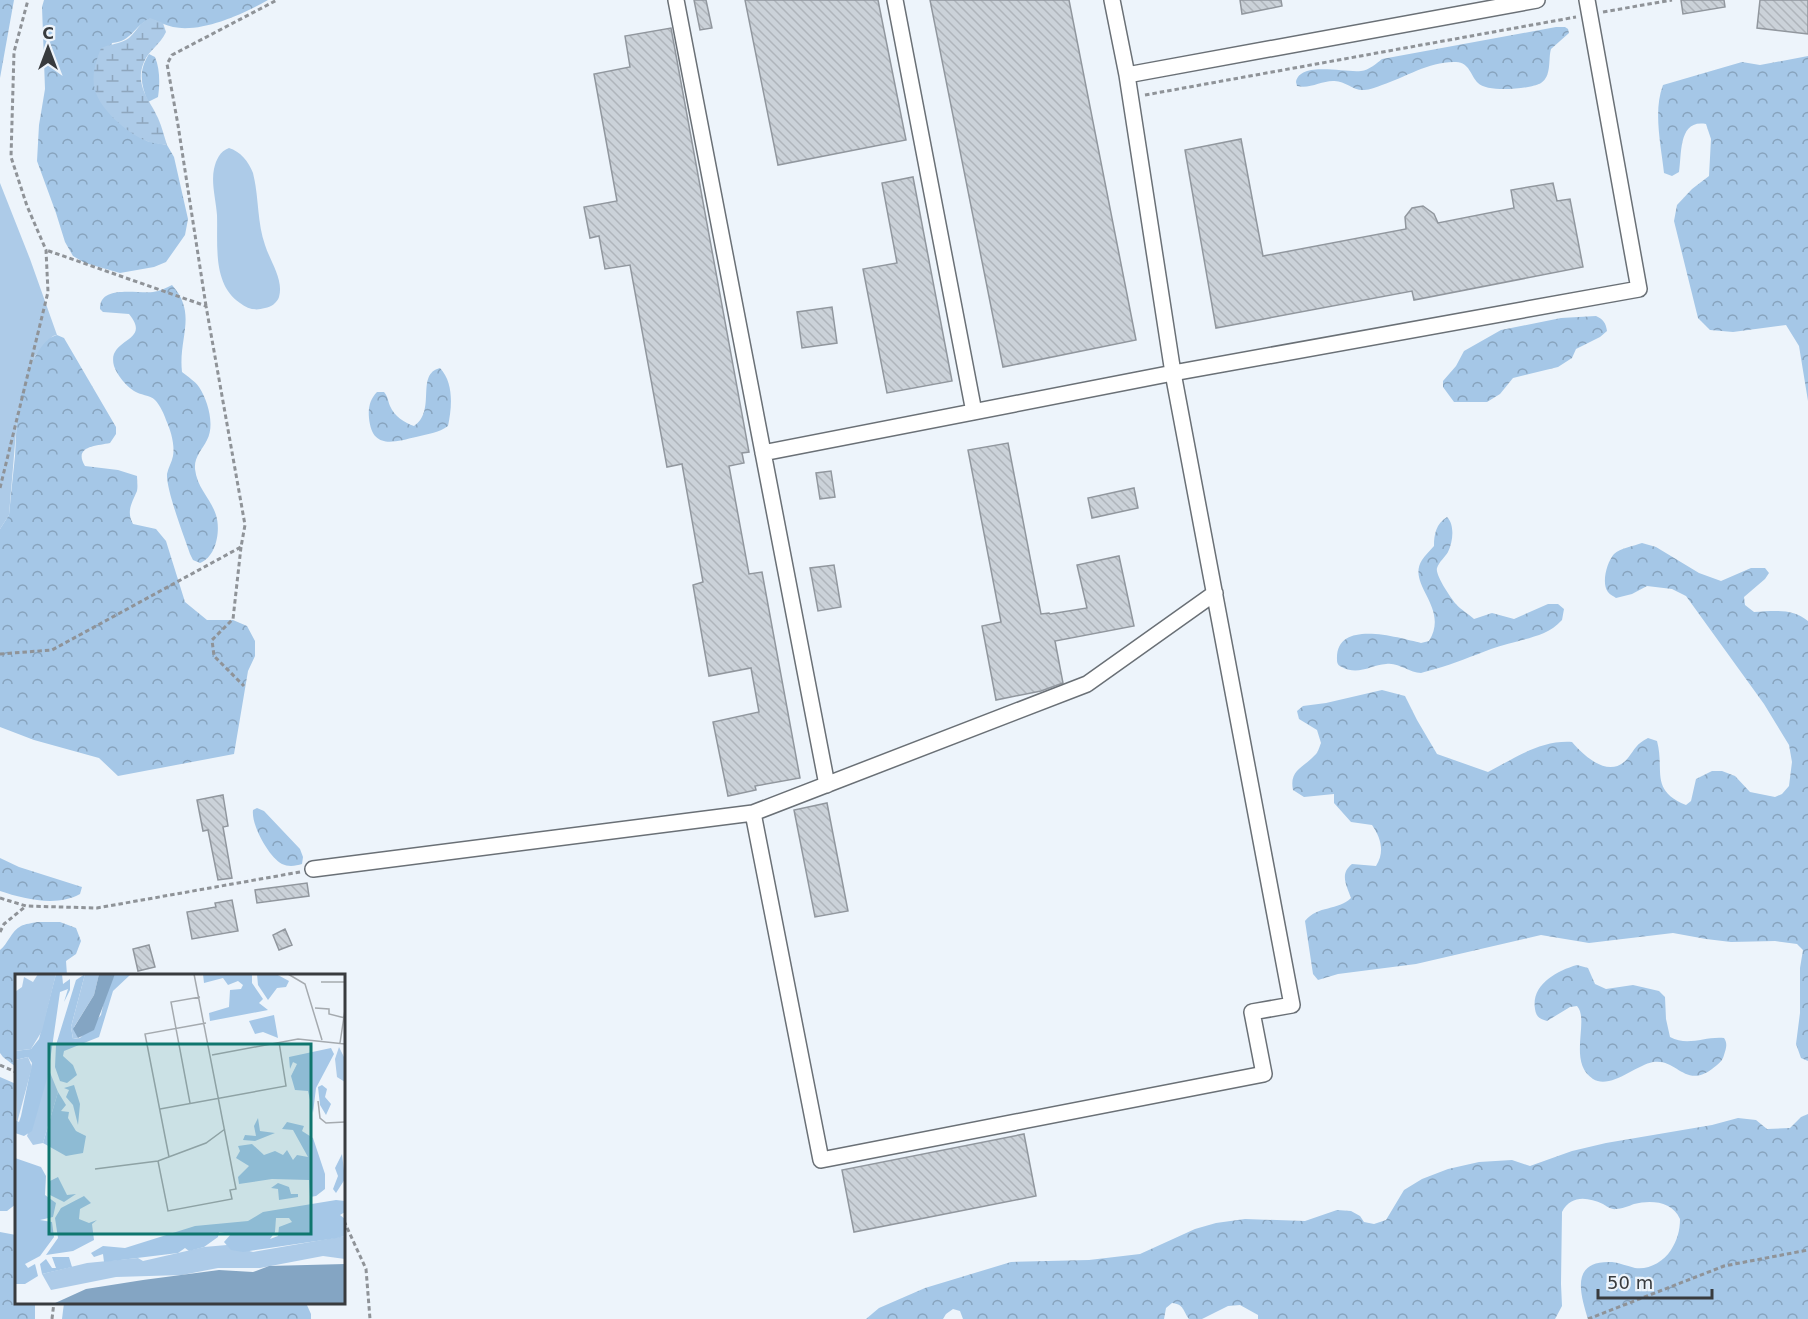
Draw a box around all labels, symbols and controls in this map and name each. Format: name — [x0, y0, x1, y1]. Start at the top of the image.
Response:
north arrow — [18, 18, 78, 78]
text: С — [42, 24, 54, 43]
inset map — [15, 974, 345, 1304]
scale bar — [1598, 1262, 1712, 1300]
text: 50 m — [1607, 1272, 1653, 1293]

